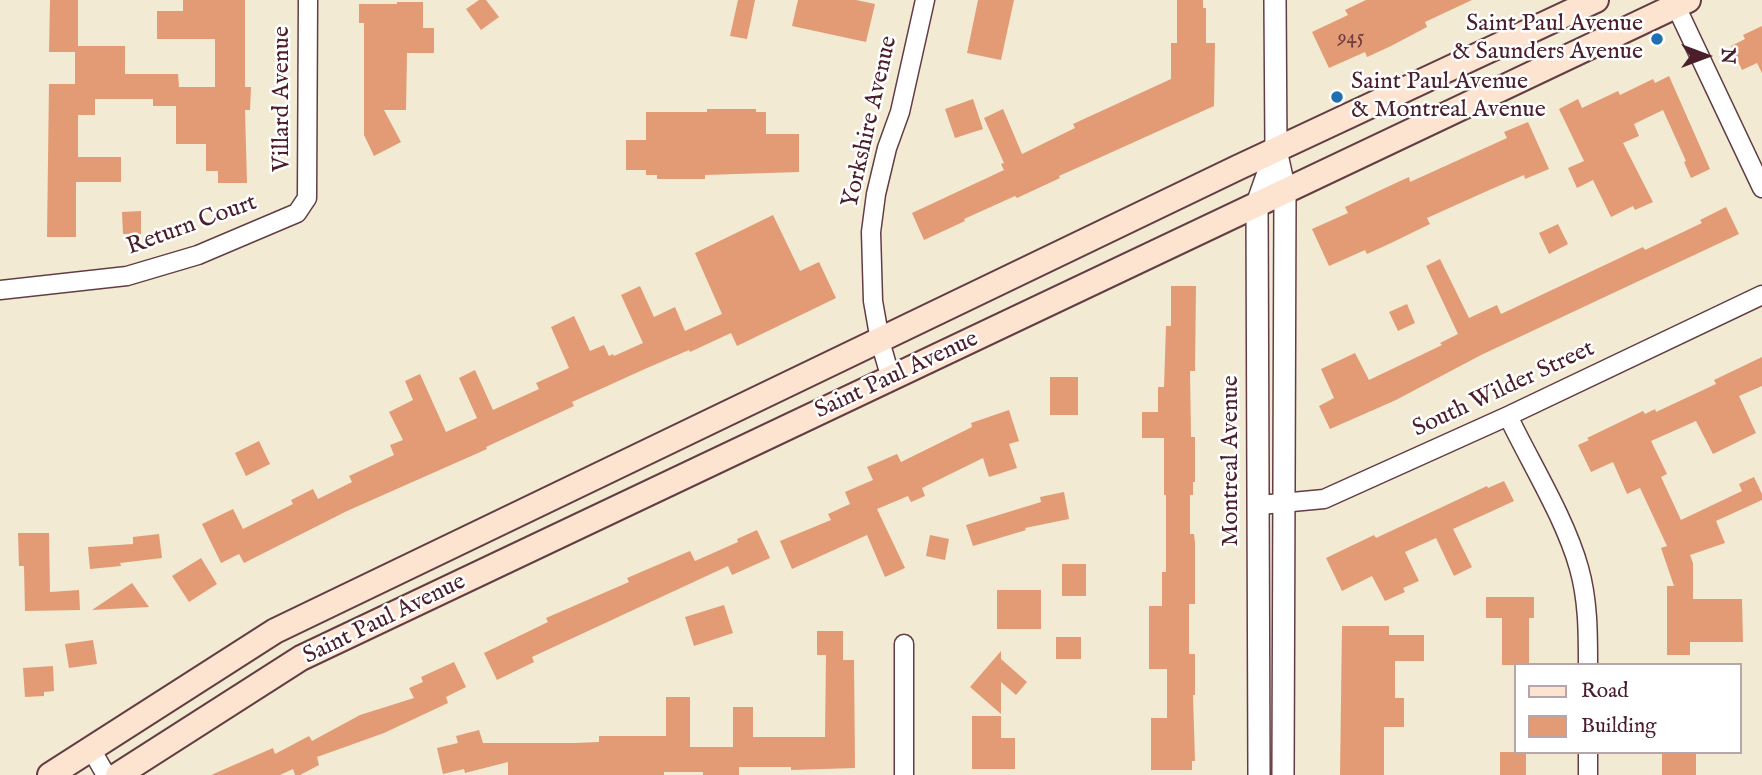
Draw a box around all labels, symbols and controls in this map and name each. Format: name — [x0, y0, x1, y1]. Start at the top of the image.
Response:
place label: Saint Paul Avenue & Saunders Avenue — [1452, 11, 1643, 67]
north arrow — [1671, 21, 1741, 91]
street label: Villard Avenue — [269, 26, 297, 172]
house number: 945 — [1338, 26, 1364, 52]
marker: Saint Paul Avenue & Saunders Avenue — [1649, 31, 1665, 47]
street label: Yorkshire Avenue — [837, 33, 905, 211]
text: N — [1715, 48, 1739, 64]
place label: Saint Paul Avenue & Montreal Avenue — [1351, 69, 1546, 125]
marker: Saint Paul Avenue & Montreal Avenue — [1329, 89, 1345, 105]
street label: Return Court — [123, 189, 261, 263]
street label: Saint Paul Avenue — [811, 326, 983, 426]
street label: South Wilder Street — [1409, 335, 1599, 445]
street label: Montreal Avenue — [1218, 375, 1246, 547]
street label: Saint Paul Avenue — [299, 568, 471, 672]
legend — [1514, 663, 1741, 754]
text: Road — [1581, 678, 1628, 705]
text: Building — [1581, 713, 1656, 740]

